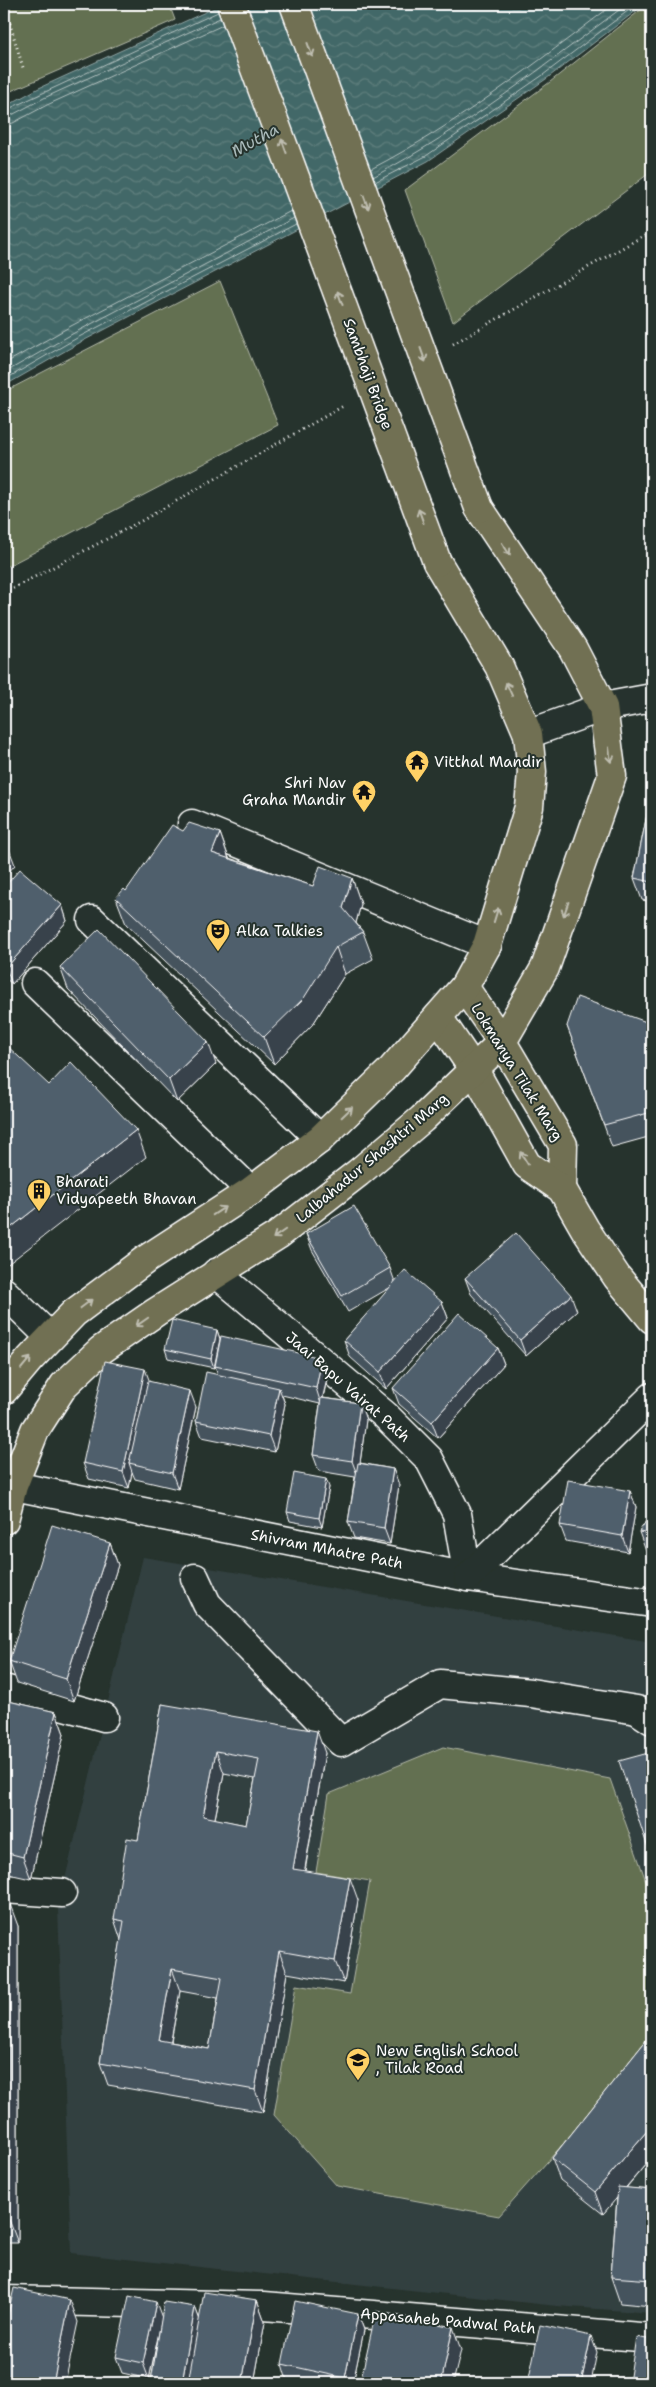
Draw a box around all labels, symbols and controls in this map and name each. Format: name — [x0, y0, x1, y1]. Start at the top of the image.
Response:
one-way arrow — [306, 41, 315, 57]
water label: Mutha — [228, 118, 282, 162]
one-way arrow — [279, 139, 288, 154]
one-way arrow — [362, 194, 371, 209]
one-way arrow — [335, 291, 344, 307]
street label: Sambhaji Bridge — [339, 316, 397, 432]
one-way arrow — [419, 346, 428, 362]
one-way arrow — [416, 509, 425, 525]
one-way arrow — [501, 542, 511, 556]
one-way arrow — [504, 682, 514, 697]
one-way arrow — [605, 747, 615, 763]
temple icon: Vitthal Mandir — [404, 749, 430, 783]
place label: Vitthal Mandir — [434, 752, 542, 772]
place label: Shri Nav Graha Mandir — [242, 773, 346, 810]
temple icon: Shri Nav Graha Mandir — [351, 779, 377, 813]
one-way arrow — [561, 901, 570, 917]
one-way arrow — [491, 908, 501, 924]
theatre icon: Alka Talkies — [205, 918, 231, 952]
place label: Alka Talkies — [236, 921, 323, 941]
street label: Lokmanya Tilak Marg — [466, 999, 568, 1145]
street label: Lalbahadur Shashtri Marg — [292, 1088, 452, 1228]
one-way arrow — [341, 1106, 353, 1118]
one-way arrow — [519, 1152, 529, 1166]
place label: Bharati Vidyapeeth Bhavan — [56, 1172, 196, 1209]
building icon: Bharati Vidyapeeth Bhavan — [26, 1178, 52, 1212]
one-way arrow — [212, 1206, 226, 1216]
one-way arrow — [272, 1229, 286, 1239]
one-way arrow — [79, 1299, 93, 1309]
one-way arrow — [135, 1317, 149, 1327]
street label: Jaai Bapu Vairat Path — [282, 1327, 414, 1447]
one-way arrow — [21, 1357, 32, 1370]
street label: Shivram Mhatre Path — [249, 1524, 405, 1574]
place label: New English School , Tilak Road — [376, 2041, 519, 2078]
school or university icon: New English School , Tilak Road — [345, 2047, 371, 2081]
street label: Appasaheb Padwal Path — [359, 2303, 537, 2339]

